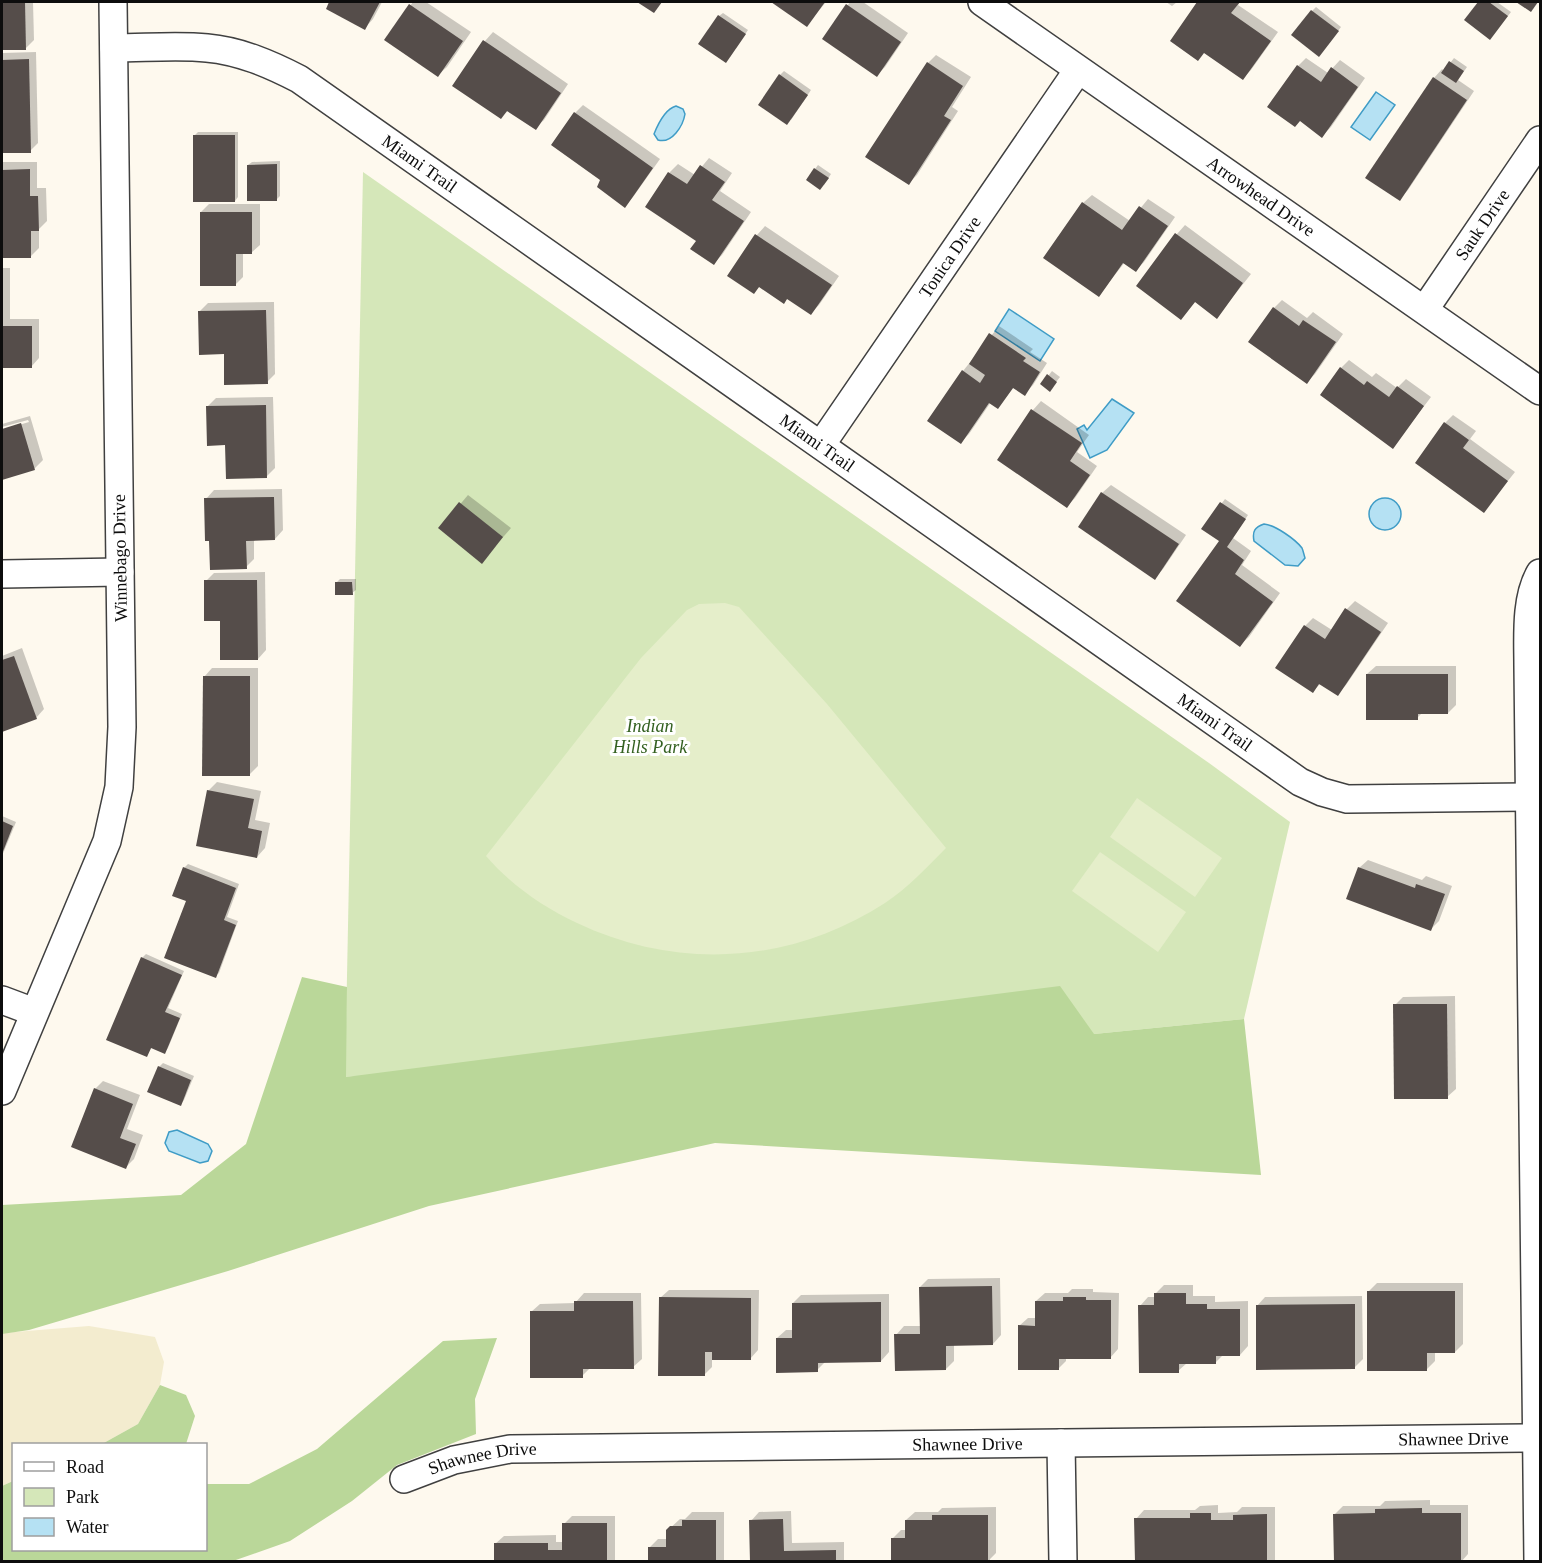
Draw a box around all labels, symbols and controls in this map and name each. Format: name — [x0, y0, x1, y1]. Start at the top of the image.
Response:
street label: Miami Trail — [378, 131, 461, 197]
street label: Arrowhead Drive — [1203, 152, 1319, 241]
street label: Sauk Drive — [1451, 185, 1514, 264]
street label: Tonica Drive — [915, 212, 985, 301]
street label: Miami Trail — [776, 410, 858, 476]
street label: Winnebago Drive — [109, 494, 131, 622]
street label: Miami Trail — [1174, 689, 1256, 755]
park label: Indian Hills Park — [612, 716, 688, 757]
street label: Shawnee Drive — [1398, 1428, 1509, 1449]
street label: Shawnee Drive — [912, 1434, 1023, 1455]
street label: Shawnee Drive — [425, 1439, 537, 1479]
legend — [12, 1443, 207, 1551]
text: Road — [66, 1457, 104, 1477]
text: Park — [66, 1487, 99, 1507]
text: Water — [66, 1517, 109, 1537]

